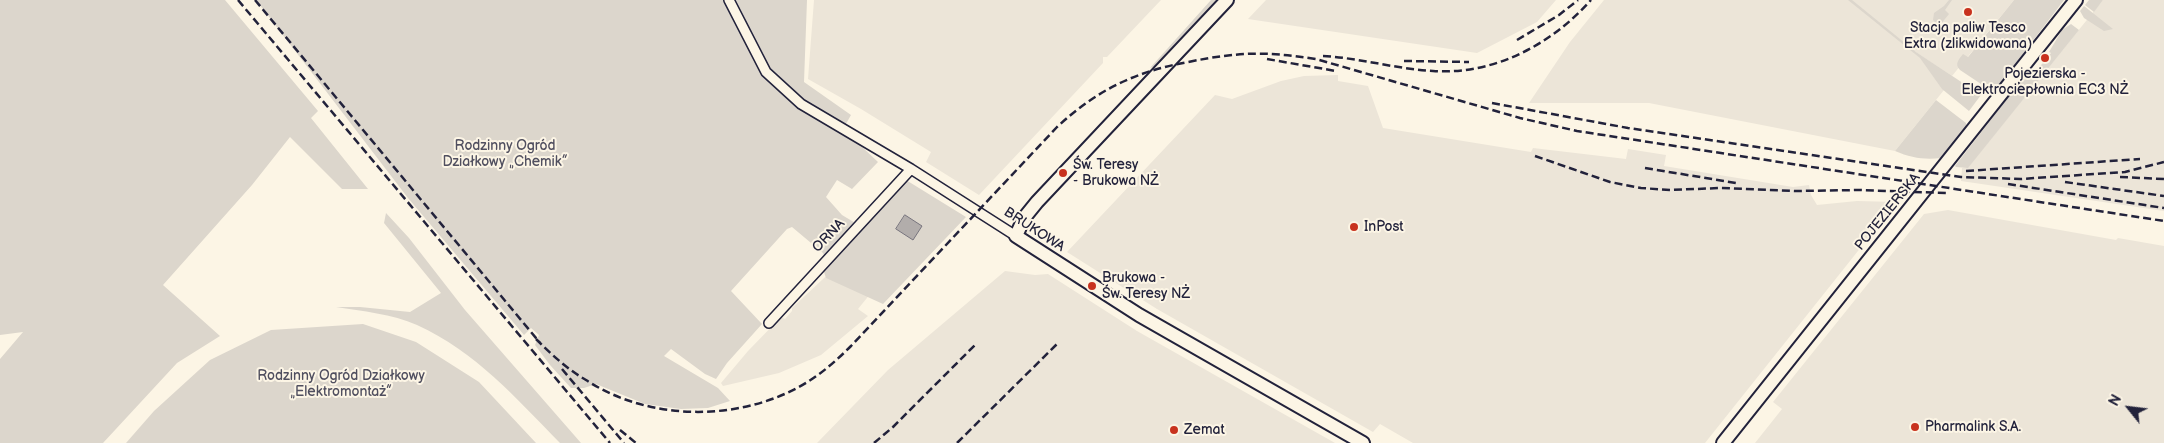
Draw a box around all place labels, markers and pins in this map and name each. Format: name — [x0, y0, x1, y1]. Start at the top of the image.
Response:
marker: Stacja paliw Tesco Extra (zlikwidowana) — [1962, 6, 1974, 18]
place label: Stacja paliw Tesco Extra (zlikwidowana) — [1904, 20, 2032, 52]
marker: Pojezierska - Elektrociepłownia EC3 NŻ — [2039, 52, 2051, 64]
place label: Pojezierska - Elektrociepłownia EC3 NŻ — [1962, 66, 2128, 98]
place label: Św. Teresy - Brukowa NŻ — [1073, 157, 1159, 190]
marker: Św. Teresy - Brukowa NŻ — [1057, 167, 1069, 179]
place label: InPost — [1364, 219, 1404, 235]
marker: InPost — [1348, 221, 1360, 233]
place label: Brukowa - Św. Teresy NŻ — [1102, 270, 1190, 302]
marker: Brukowa - Św. Teresy NŻ — [1086, 280, 1098, 292]
place label: Pharmalink S.A. — [1925, 419, 2021, 435]
marker: Pharmalink S.A. — [1909, 421, 1921, 433]
place label: Zemat — [1184, 422, 1225, 438]
marker: Zemat — [1168, 424, 1180, 436]

